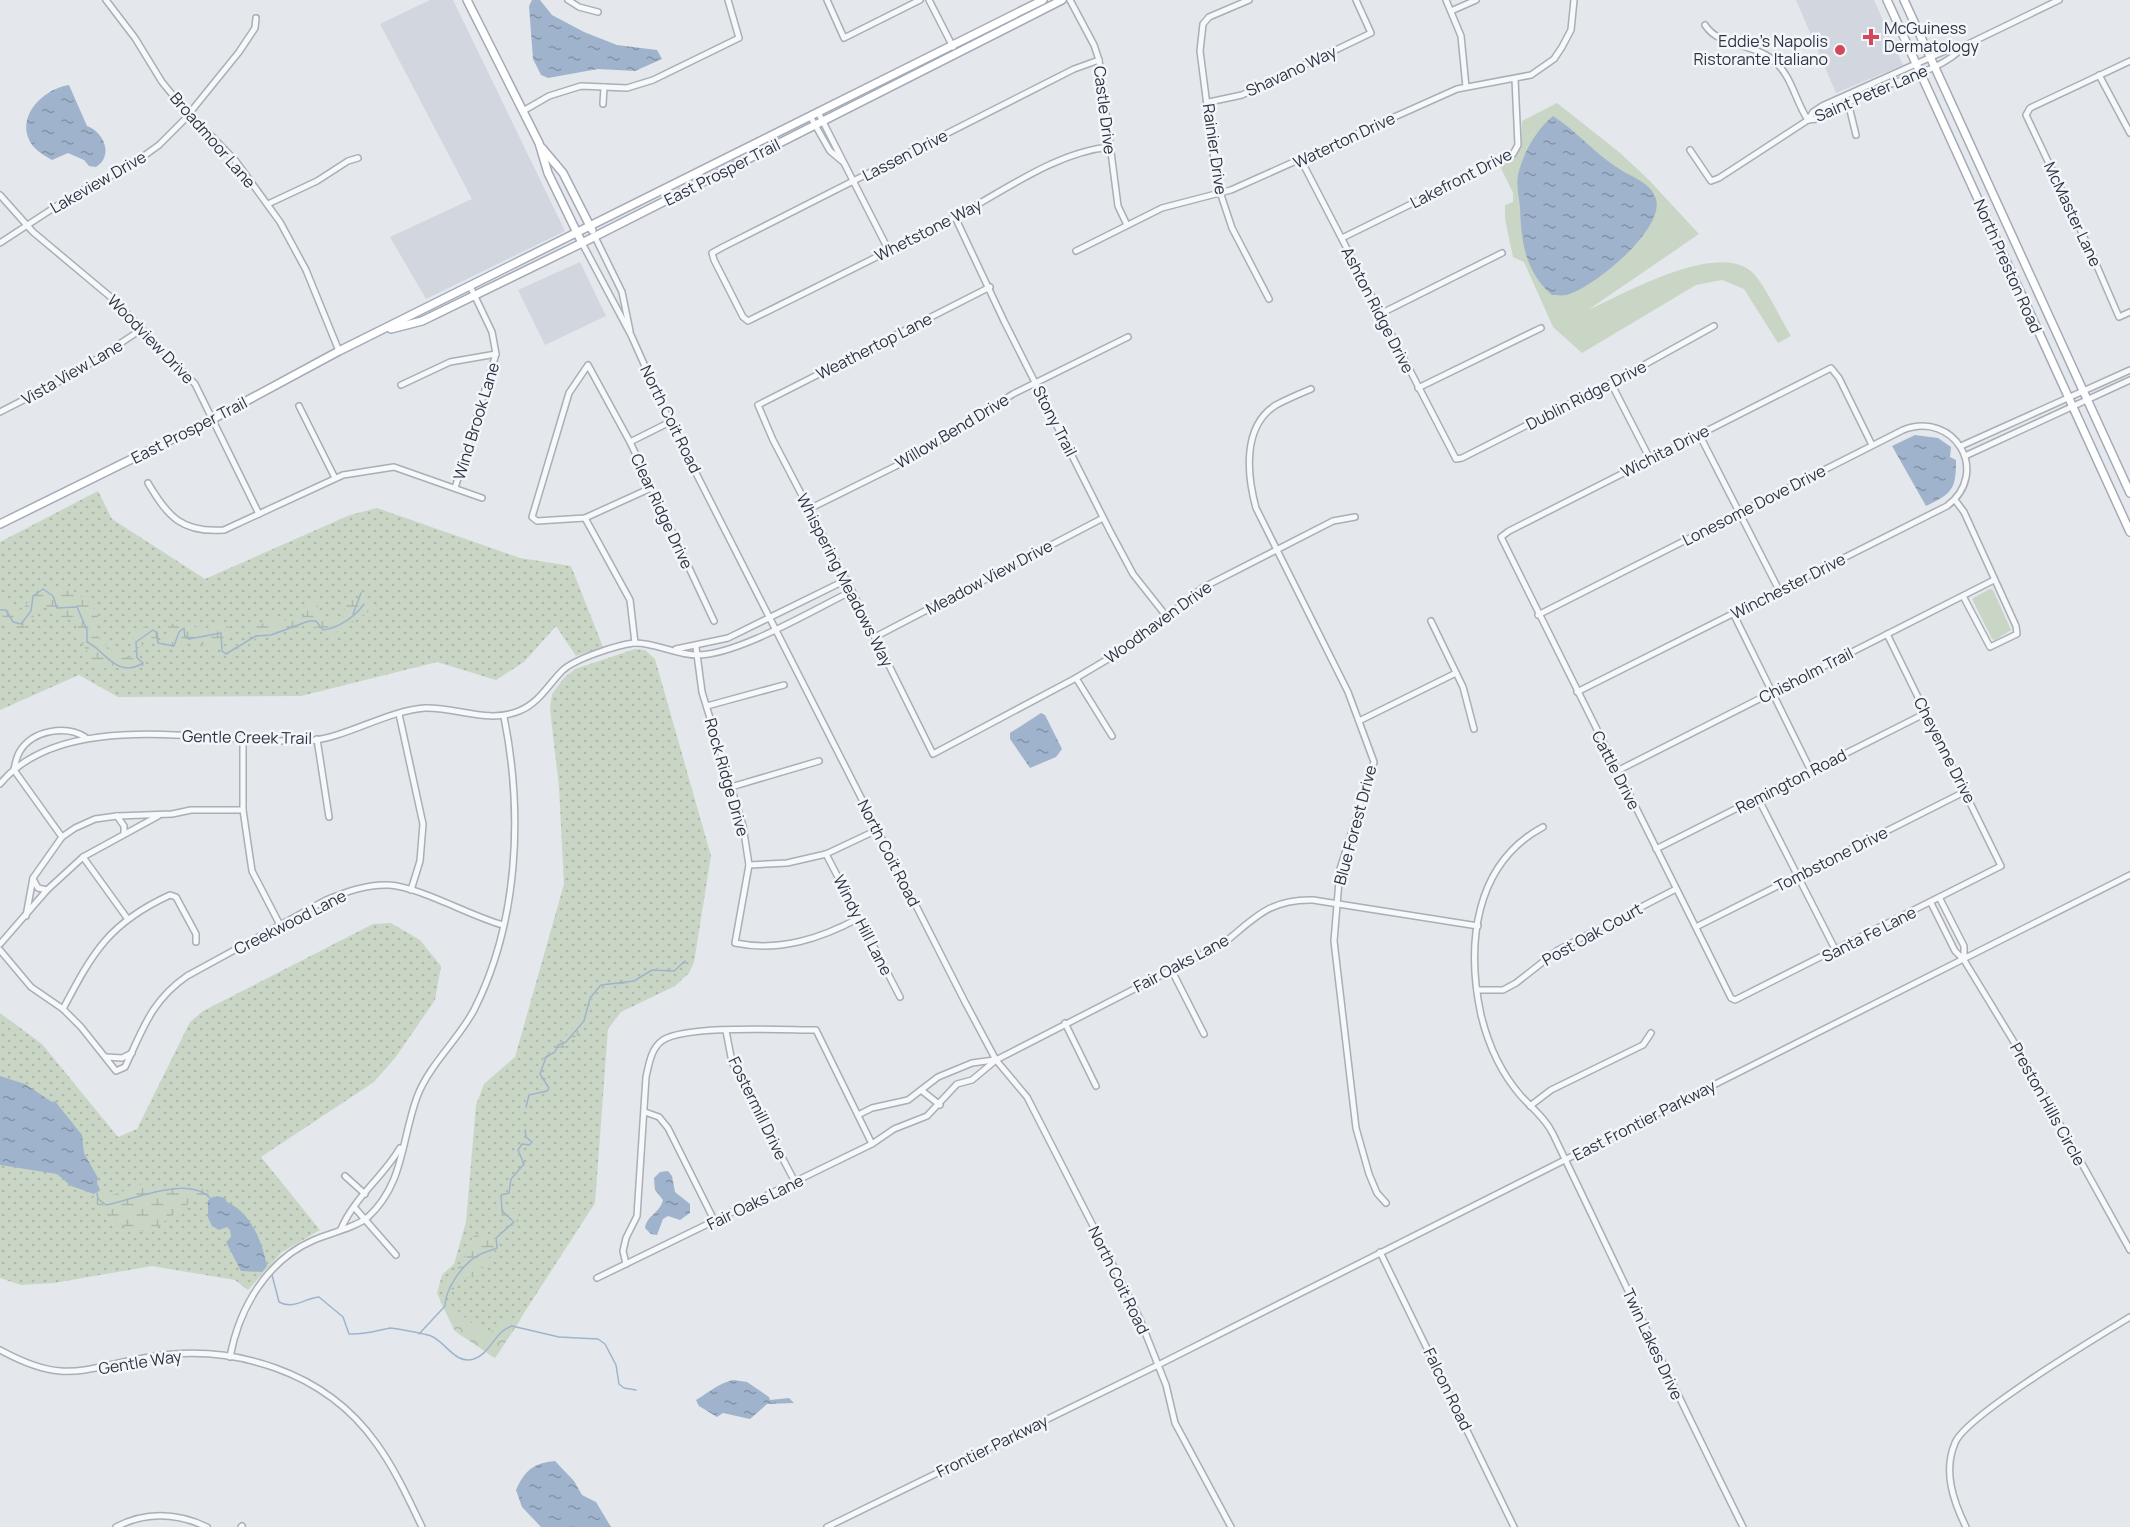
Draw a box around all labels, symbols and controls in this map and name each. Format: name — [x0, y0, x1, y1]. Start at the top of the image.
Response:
place label: McGuiness Dermatology — [1884, 17, 1980, 57]
marker: McGuiness Dermatology — [1862, 28, 1880, 46]
place label: Eddie's Napolis Ristorante Italiano — [1693, 30, 1828, 70]
street label: Shavano Way — [1242, 40, 1340, 102]
marker: Eddie's Napolis Ristorante Italiano — [1833, 43, 1847, 57]
street label: Saint Peter Lane — [1811, 59, 1931, 127]
street label: Castle Drive — [1089, 65, 1121, 155]
street label: Broadmoor Lane — [165, 87, 261, 193]
street label: Rainier Drive — [1198, 102, 1232, 196]
street label: Waterton Drive — [1289, 107, 1399, 173]
street label: Lassen Drive — [859, 124, 951, 186]
street label: East Prosper Trail — [660, 133, 784, 211]
street label: Lakefront Drive — [1406, 143, 1516, 213]
street label: Lakeview Drive — [46, 146, 150, 218]
street label: McMaster Lane — [2039, 158, 2107, 270]
street label: Whetstone Way — [871, 193, 986, 266]
street label: North Preston Road — [1969, 196, 2047, 336]
street label: Ashton Ridge Drive — [1337, 243, 1419, 377]
street label: Woodview Drive — [103, 290, 199, 388]
street label: Weathertop Lane — [812, 307, 936, 385]
street label: Vista View Lane — [17, 334, 127, 410]
street label: Dublin Ridge Drive — [1522, 355, 1650, 435]
street label: Wind Brook Lane — [448, 360, 504, 482]
street label: North Coit Road — [635, 361, 707, 477]
street label: Stony Trail — [1028, 382, 1082, 460]
street label: Willow Bend Drive — [891, 388, 1013, 474]
street label: East Prosper Trail — [127, 391, 251, 469]
street label: Wichita Drive — [1617, 419, 1713, 483]
street label: Clear Ridge Drive — [626, 450, 698, 572]
street label: Lonesome Dove Drive — [1679, 459, 1829, 551]
street label: Whispering Meadows Way — [792, 490, 899, 671]
street label: Meadow View Drive — [922, 534, 1056, 620]
street label: Winchester Drive — [1727, 548, 1849, 624]
street label: Woodhaven Drive — [1100, 576, 1216, 668]
street label: Chisholm Trail — [1755, 642, 1857, 708]
street label: Cheyenne Drive — [1909, 693, 1981, 807]
street label: Rock Ridge Drive — [700, 715, 754, 839]
street label: Gentle Creek Trail — [182, 725, 312, 749]
street label: Cattle Drive — [1587, 727, 1645, 813]
street label: Remington Road — [1732, 744, 1850, 818]
street label: Blue Forest Drive — [1328, 763, 1382, 887]
street label: North Coit Road — [853, 796, 925, 910]
street label: Tombstone Drive — [1771, 821, 1891, 897]
street label: Windy Hill Lane — [828, 871, 898, 979]
street label: Creekwood Lane — [230, 884, 350, 960]
street label: Post Oak Court — [1538, 897, 1646, 971]
street label: Santa Fe Lane — [1818, 901, 1920, 967]
street label: Fair Oaks Lane — [1129, 929, 1233, 997]
street label: Preston Hills Circle — [2005, 1039, 2091, 1169]
street label: Fostermill Drive — [724, 1053, 792, 1163]
street label: East Frontier Parkway — [1569, 1074, 1720, 1166]
street label: Fair Oaks Lane — [703, 1169, 807, 1235]
street label: North Coit Road — [1083, 1222, 1155, 1338]
street label: Twin Lakes Drive — [1618, 1285, 1688, 1403]
street label: Falcon Road — [1419, 1344, 1477, 1434]
street label: Gentle Way — [97, 1345, 184, 1379]
street label: Frontier Parkway — [933, 1409, 1052, 1483]

